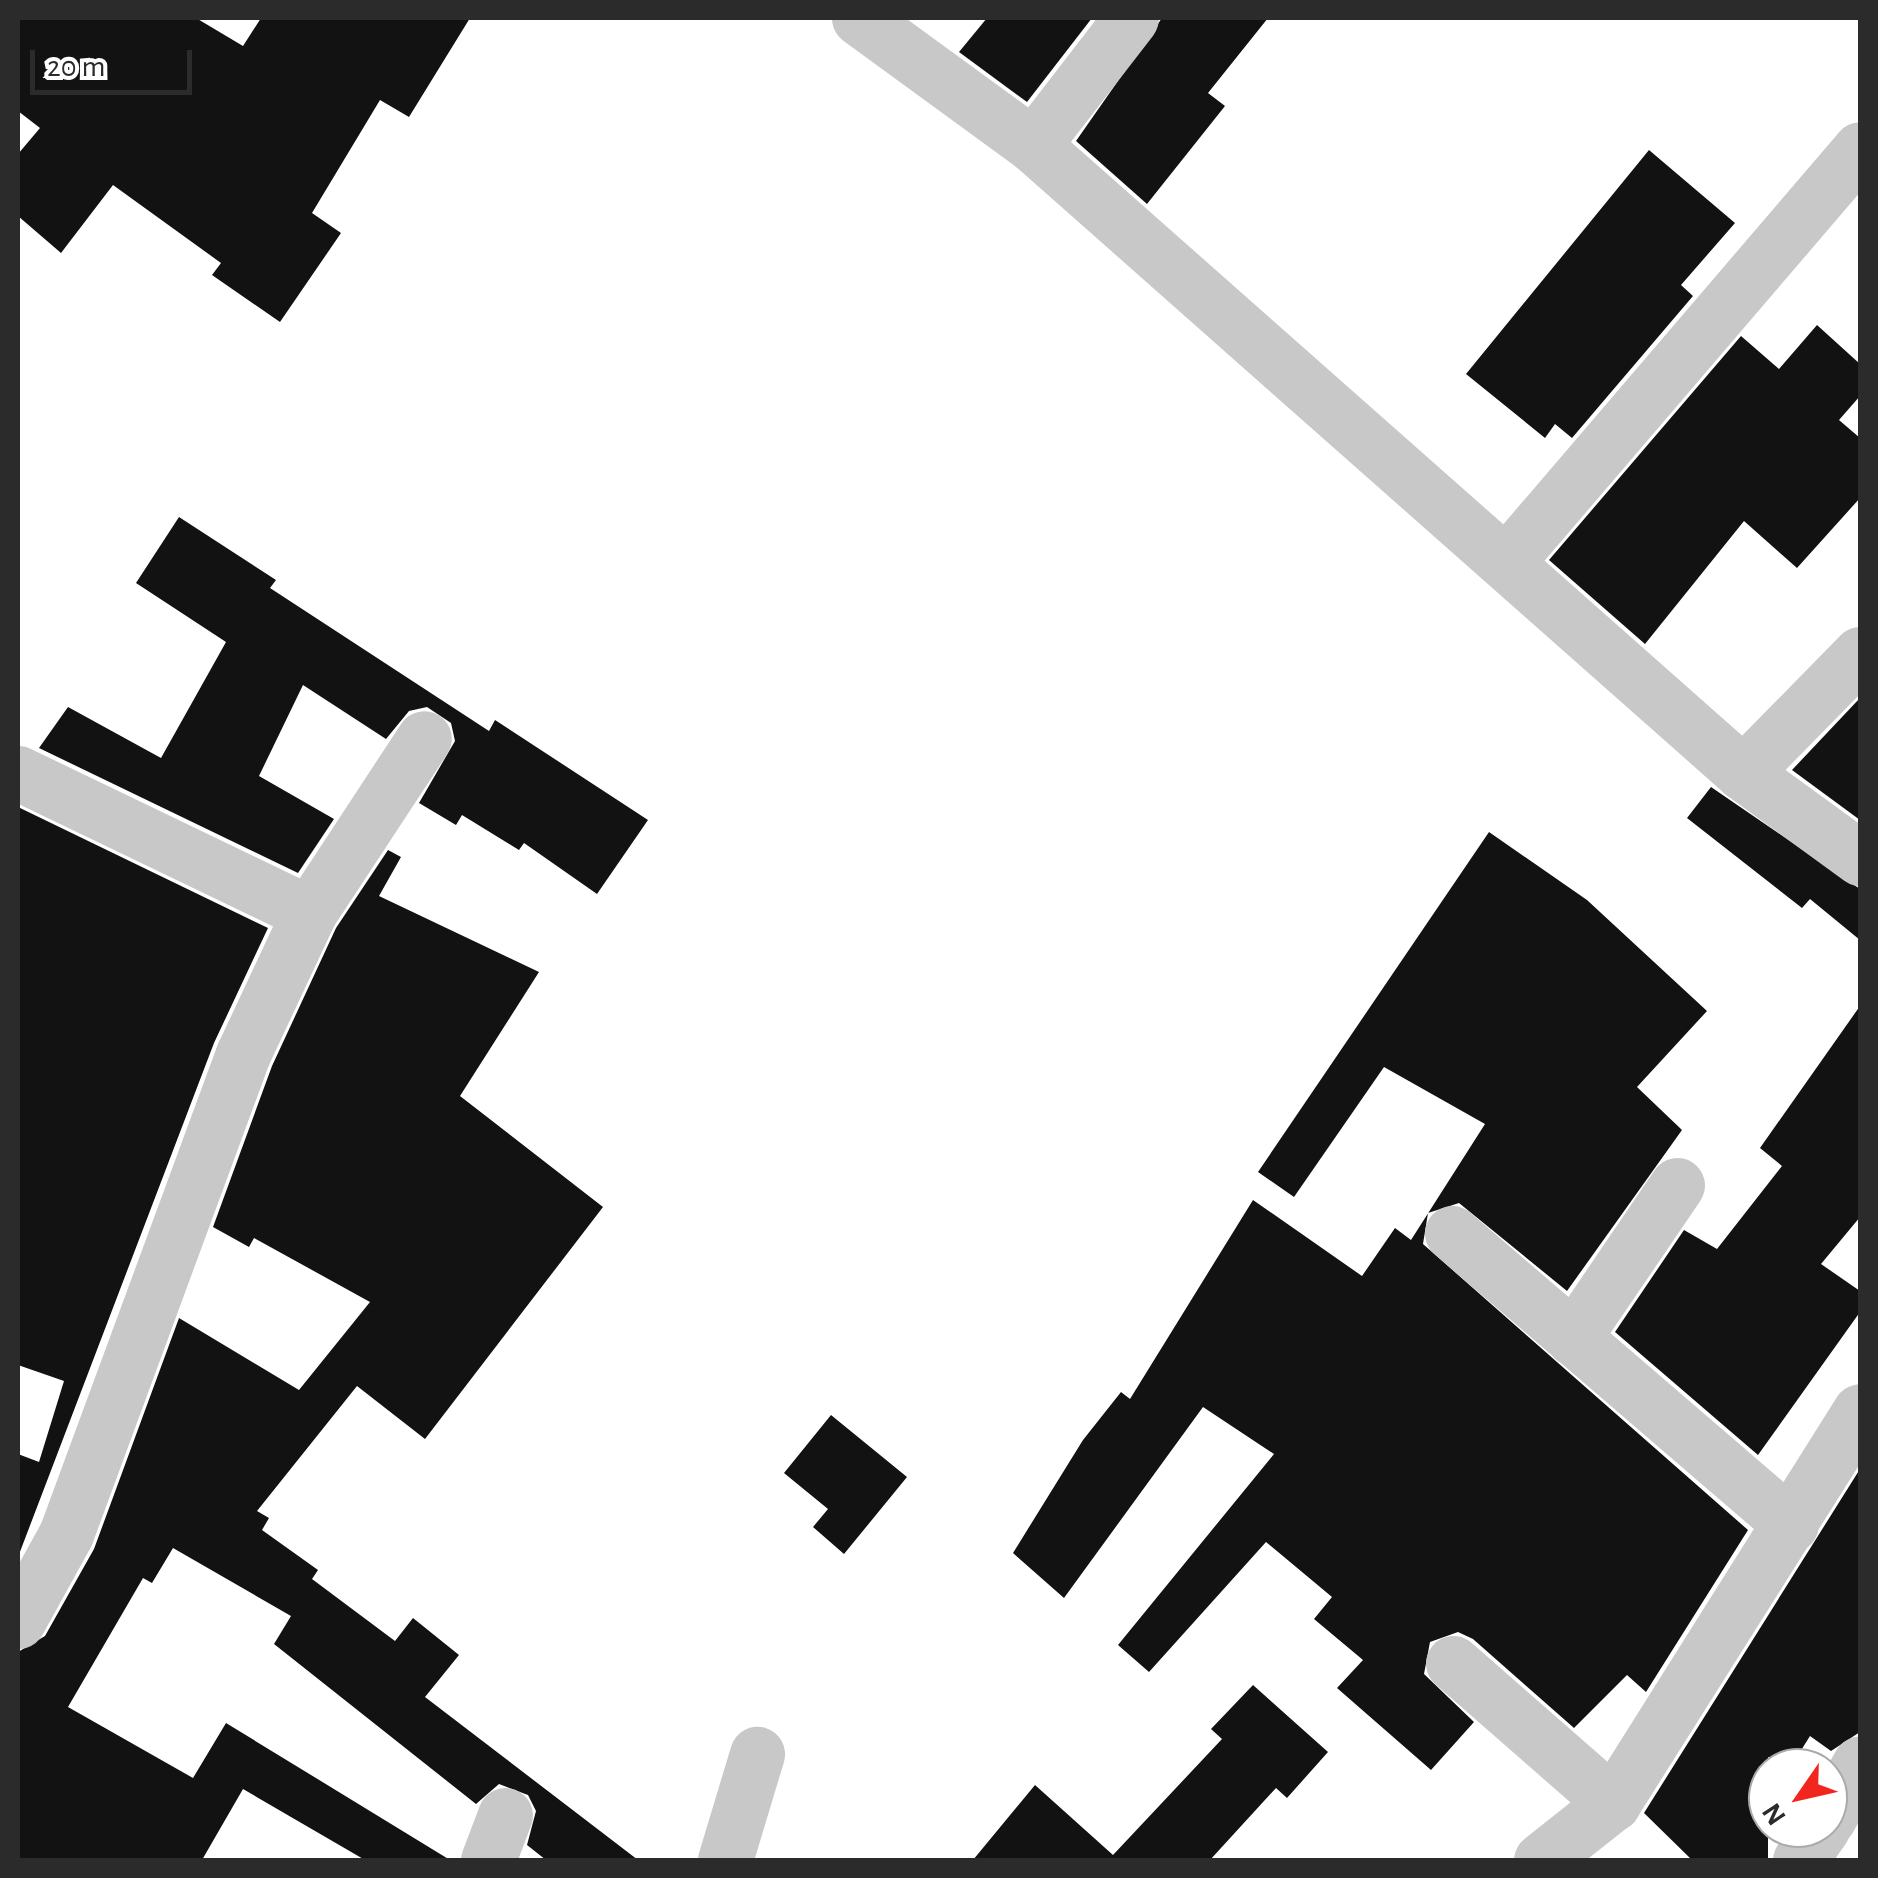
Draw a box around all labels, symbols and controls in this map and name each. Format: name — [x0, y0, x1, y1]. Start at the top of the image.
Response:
scale bar — [35, 30, 198, 92]
text: 20 m — [47, 52, 105, 82]
north arrow — [1748, 1748, 1848, 1848]
text: N — [1758, 1798, 1792, 1830]

